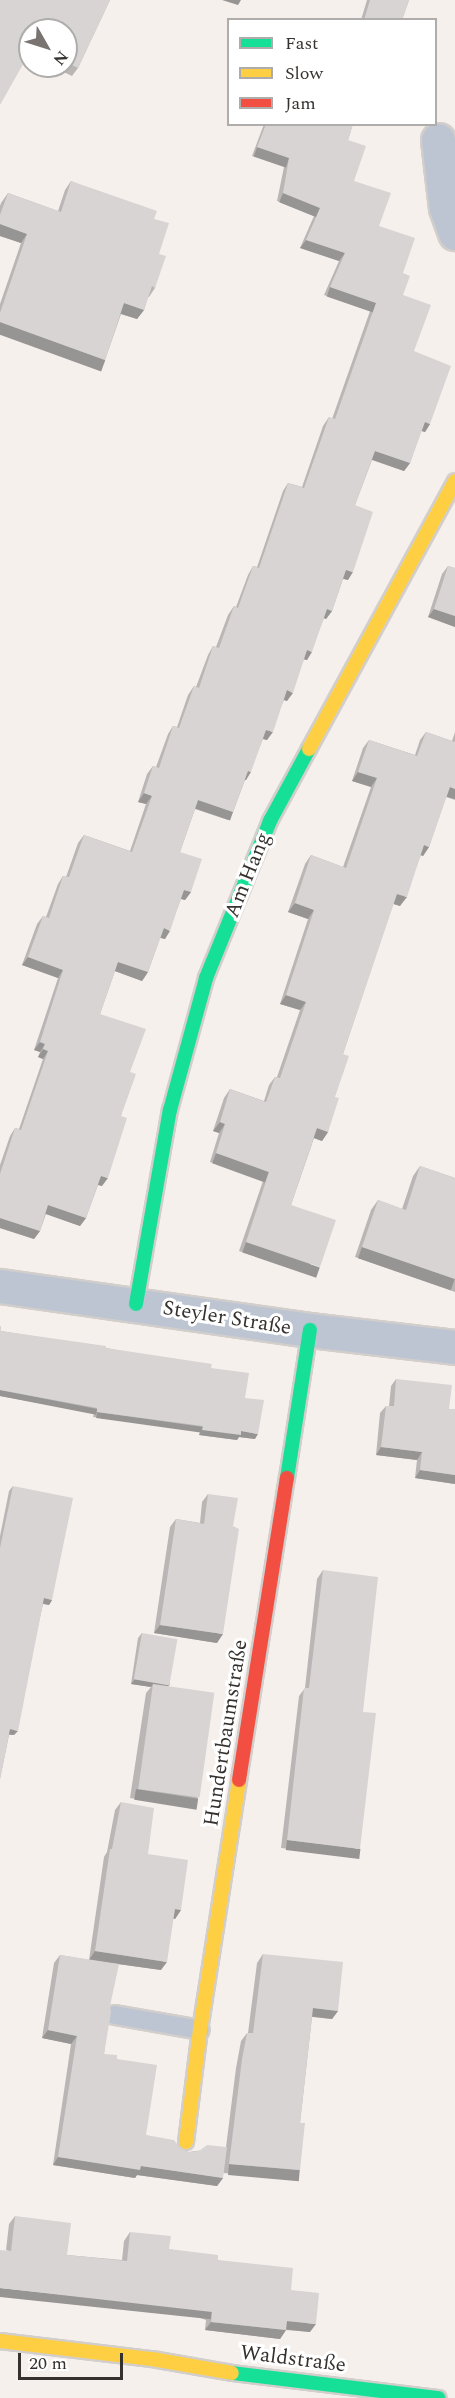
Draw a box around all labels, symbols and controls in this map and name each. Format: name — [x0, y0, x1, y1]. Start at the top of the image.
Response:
north arrow — [18, 18, 78, 78]
legend — [227, 18, 437, 126]
text: Fast — [285, 30, 318, 57]
text: N — [47, 45, 74, 71]
text: Slow — [285, 60, 323, 87]
text: Jam — [285, 90, 316, 117]
street label: Am Hang — [219, 829, 277, 921]
street label: Steyler Straße — [161, 1295, 293, 1341]
street label: Hundertbaumstraße — [199, 1638, 253, 1828]
street label: Waldstraße — [239, 2340, 347, 2378]
scale bar — [21, 2341, 126, 2379]
text: 20 m — [29, 2350, 67, 2377]

